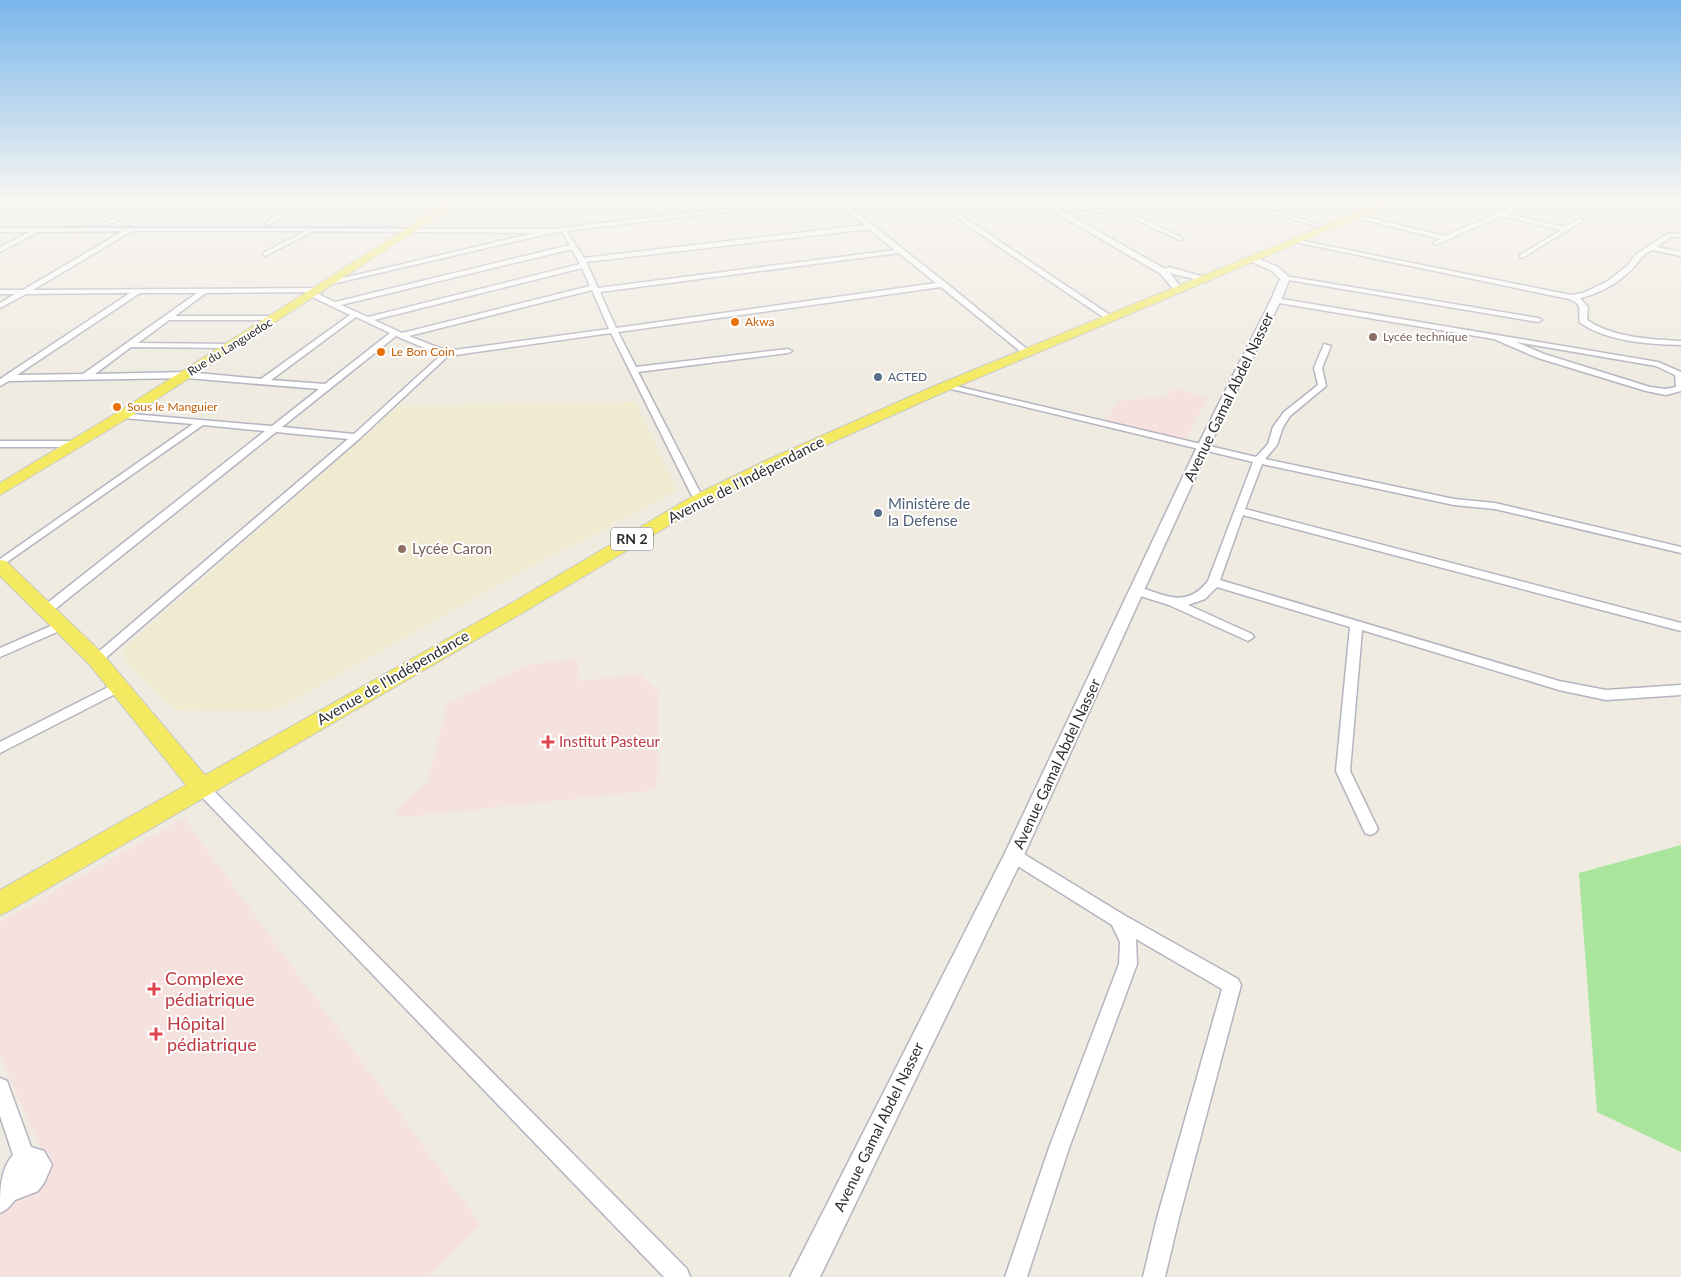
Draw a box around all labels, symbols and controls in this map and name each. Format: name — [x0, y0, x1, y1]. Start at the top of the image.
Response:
street label: Avenue Gamal Abdel Nasser — [1179, 309, 1277, 484]
street label: Rue du Languedoc — [185, 314, 275, 379]
place label: Akwa — [745, 314, 775, 329]
marker: Akwa — [729, 316, 741, 328]
place label: Lycée technique — [1383, 329, 1468, 344]
marker: Lycée technique — [1367, 331, 1379, 343]
place label: Le Bon Coin — [391, 344, 455, 359]
marker: Le Bon Coin — [375, 346, 387, 358]
place label: ACTED — [888, 369, 927, 384]
marker: ACTED — [872, 371, 884, 383]
place label: Sous le Manguier — [127, 399, 218, 414]
marker: Sous le Manguier — [111, 401, 123, 413]
street label: Avenue de l'Indépendance — [664, 432, 827, 526]
place label: Ministère de la Defense — [888, 494, 970, 529]
marker: Ministère de la Defense — [872, 507, 884, 519]
road number: RN 2 — [611, 528, 653, 550]
place label: Lycée Caron — [412, 539, 492, 557]
marker: Lycée Caron — [396, 543, 408, 555]
street label: Avenue de l'Indépendance — [313, 626, 472, 728]
street label: Avenue Gamal Abdel Nasser — [1009, 675, 1104, 852]
place label: Institut Pasteur — [559, 732, 660, 750]
marker: Institut Pasteur — [541, 735, 555, 749]
place label: Complexe pédiatrique — [165, 967, 255, 1010]
marker: Complexe pédiatrique — [147, 982, 161, 996]
place label: Hôpital pédiatrique — [167, 1012, 257, 1055]
marker: Hôpital pédiatrique — [149, 1027, 163, 1041]
street label: Avenue Gamal Abdel Nasser — [829, 1039, 927, 1214]

